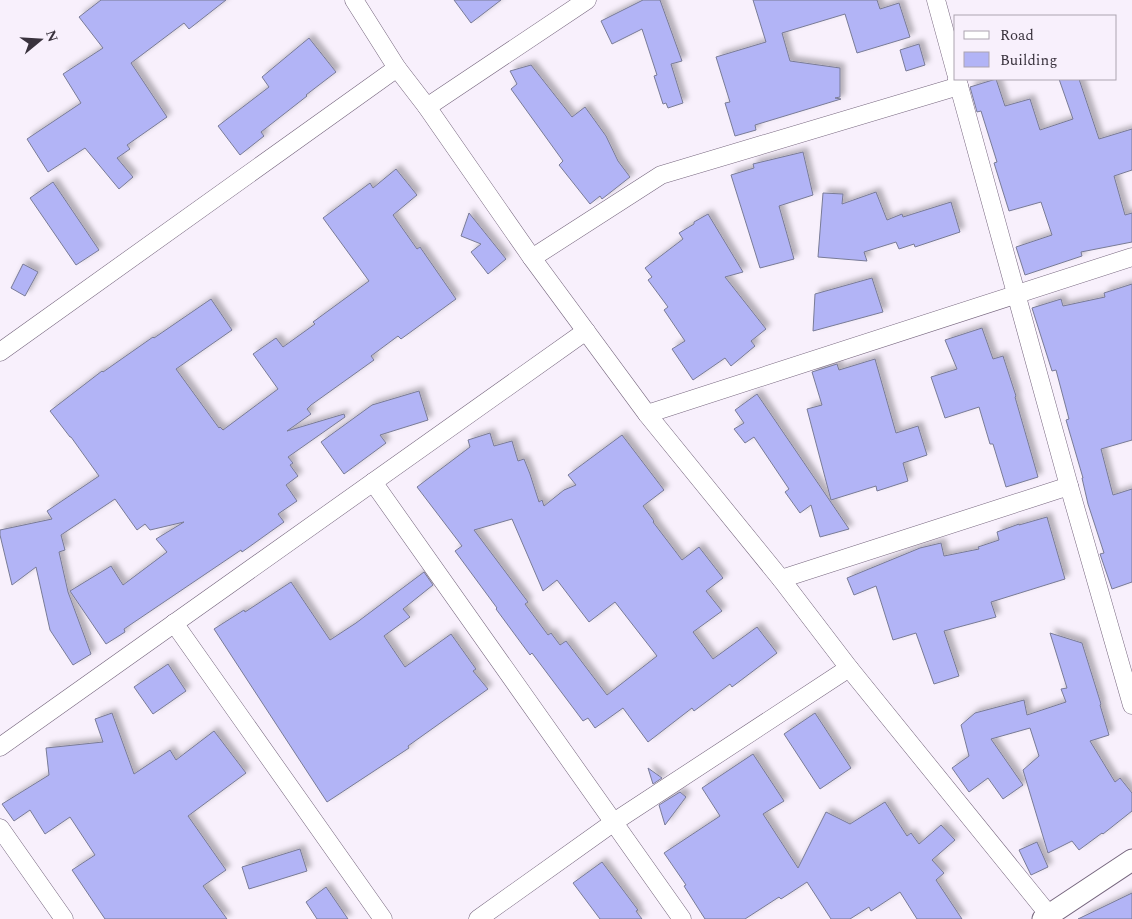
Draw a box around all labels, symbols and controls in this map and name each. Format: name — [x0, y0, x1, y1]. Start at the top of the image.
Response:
north arrow — [15, 15, 65, 65]
legend — [954, 15, 1117, 80]
text: Road — [1000, 24, 1034, 47]
text: N — [40, 27, 64, 45]
text: Building — [1000, 49, 1057, 72]

